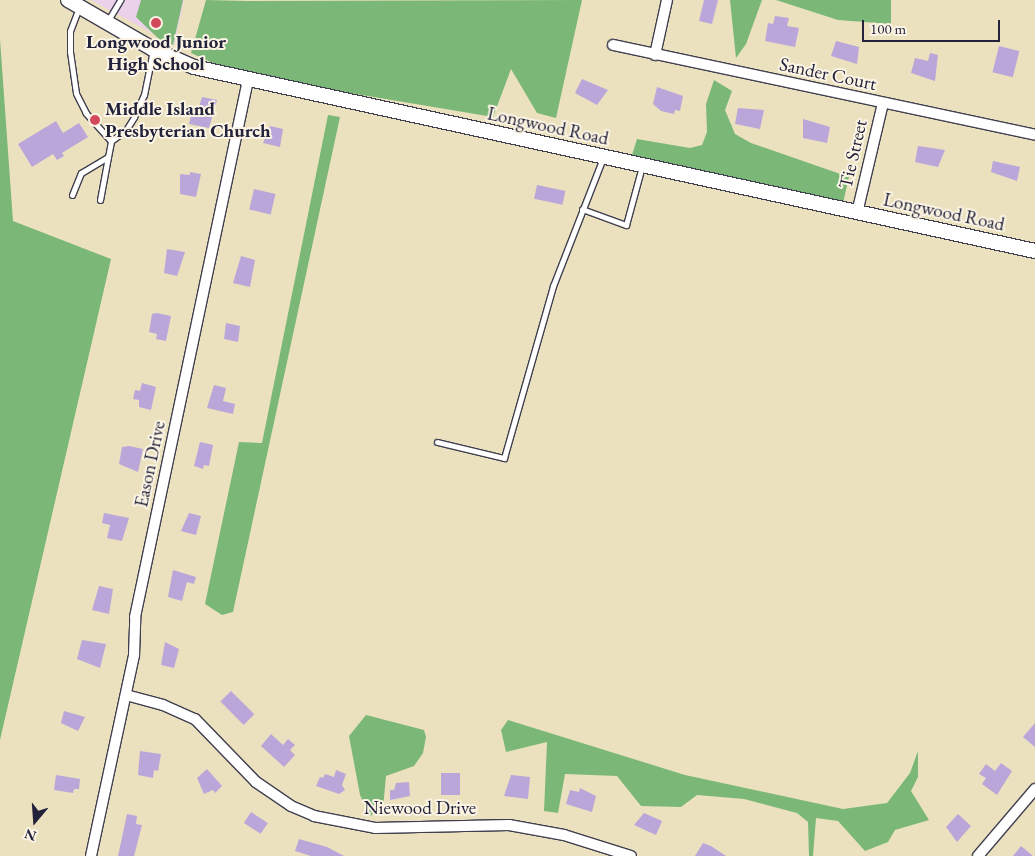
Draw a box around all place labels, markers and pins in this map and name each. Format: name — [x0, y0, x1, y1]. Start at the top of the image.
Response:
marker: Longwood Junior High School — [150, 17, 162, 29]
place label: Longwood Junior High School — [86, 31, 226, 75]
place label: Middle Island Presbyterian Church — [105, 98, 271, 142]
marker: Middle Island Presbyterian Church — [89, 114, 101, 126]

